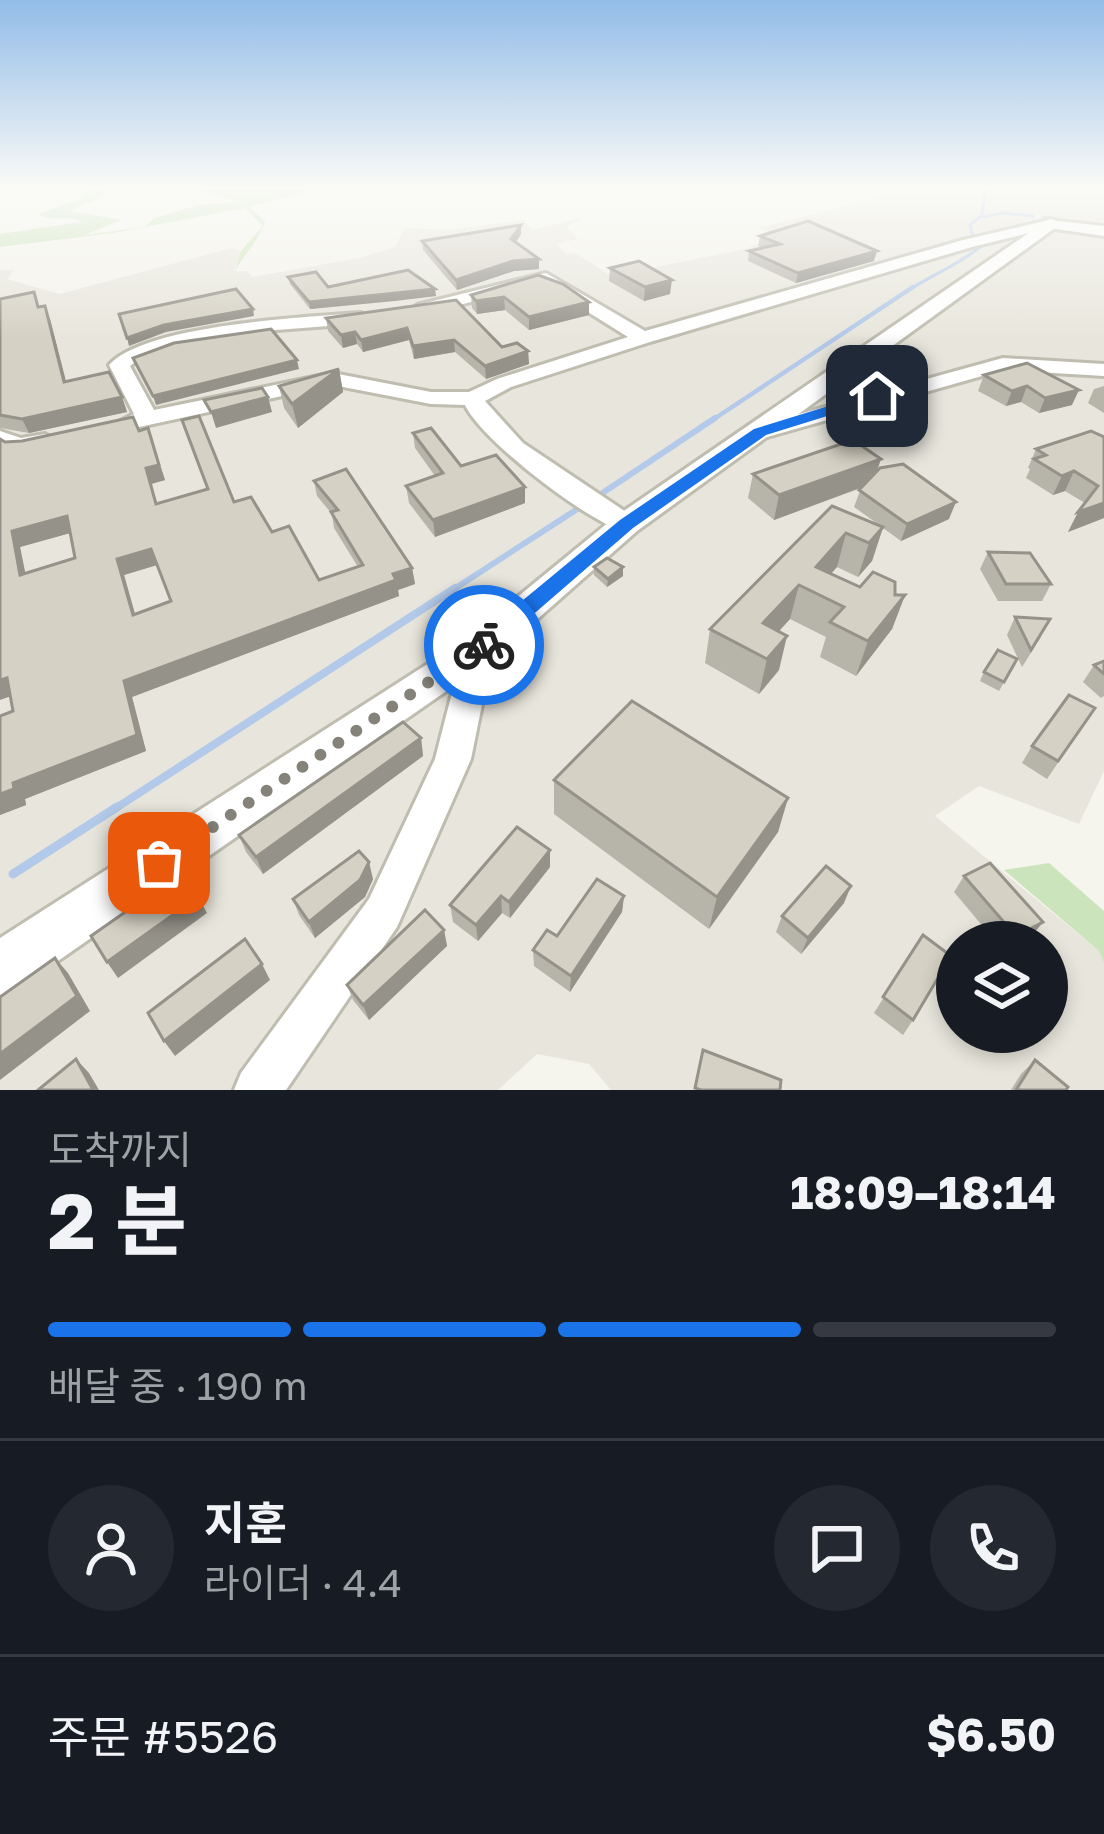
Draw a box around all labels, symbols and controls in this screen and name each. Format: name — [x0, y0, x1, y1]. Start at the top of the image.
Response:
pin — [826, 345, 928, 447]
icon: home — [844, 363, 910, 429]
courier — [424, 585, 544, 705]
icon: bike — [451, 612, 517, 678]
pin — [108, 812, 210, 914]
icon: bag — [126, 830, 192, 896]
map controls — [936, 921, 1068, 1053]
button: layers — [936, 921, 1068, 1053]
text: 도착까지 — [48, 1126, 192, 1173]
text: 18:09–18:14 — [790, 1165, 1056, 1219]
text: 2 분 — [48, 1173, 187, 1266]
text: 배달 중 · 190 m — [48, 1362, 308, 1409]
button: person — [48, 1485, 174, 1611]
button: chat — [774, 1485, 900, 1611]
button: phone — [930, 1485, 1056, 1611]
text: 지훈 — [204, 1495, 287, 1549]
text: 라이더 · 4.4 — [204, 1559, 402, 1606]
text: $6.50 — [926, 1707, 1056, 1761]
text: 주문 #5526 — [48, 1709, 278, 1763]

